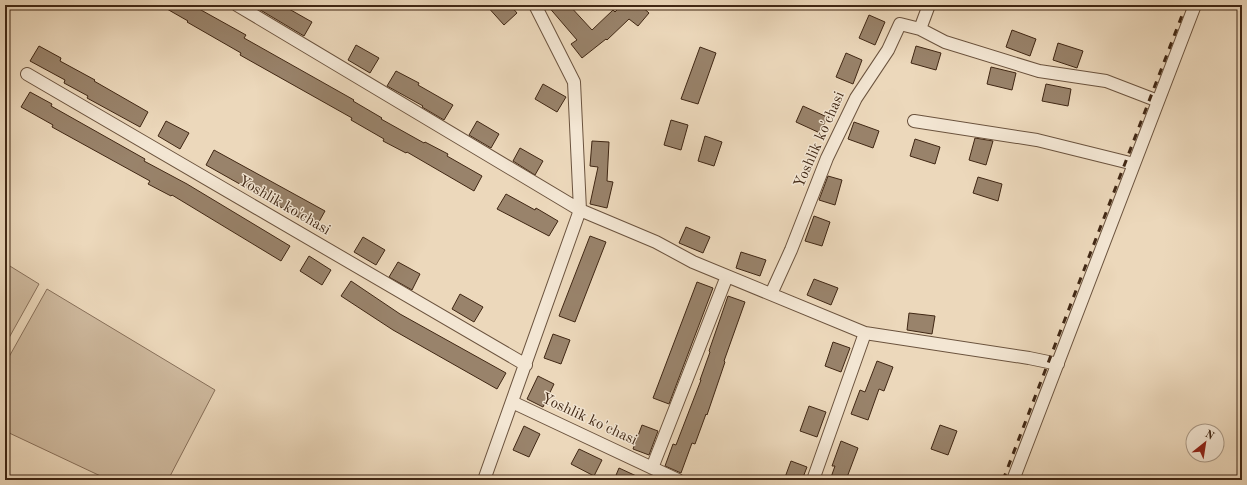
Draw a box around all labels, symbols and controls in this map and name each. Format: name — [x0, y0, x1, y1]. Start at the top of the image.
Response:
street label: Yoshlik ko'chasi — [792, 90, 848, 190]
street label: Yoshlik ko'chasi — [235, 174, 333, 238]
street label: Yoshlik ko'chasi — [539, 391, 639, 449]
north arrow — [1185, 423, 1225, 463]
text: N — [1203, 429, 1216, 443]

